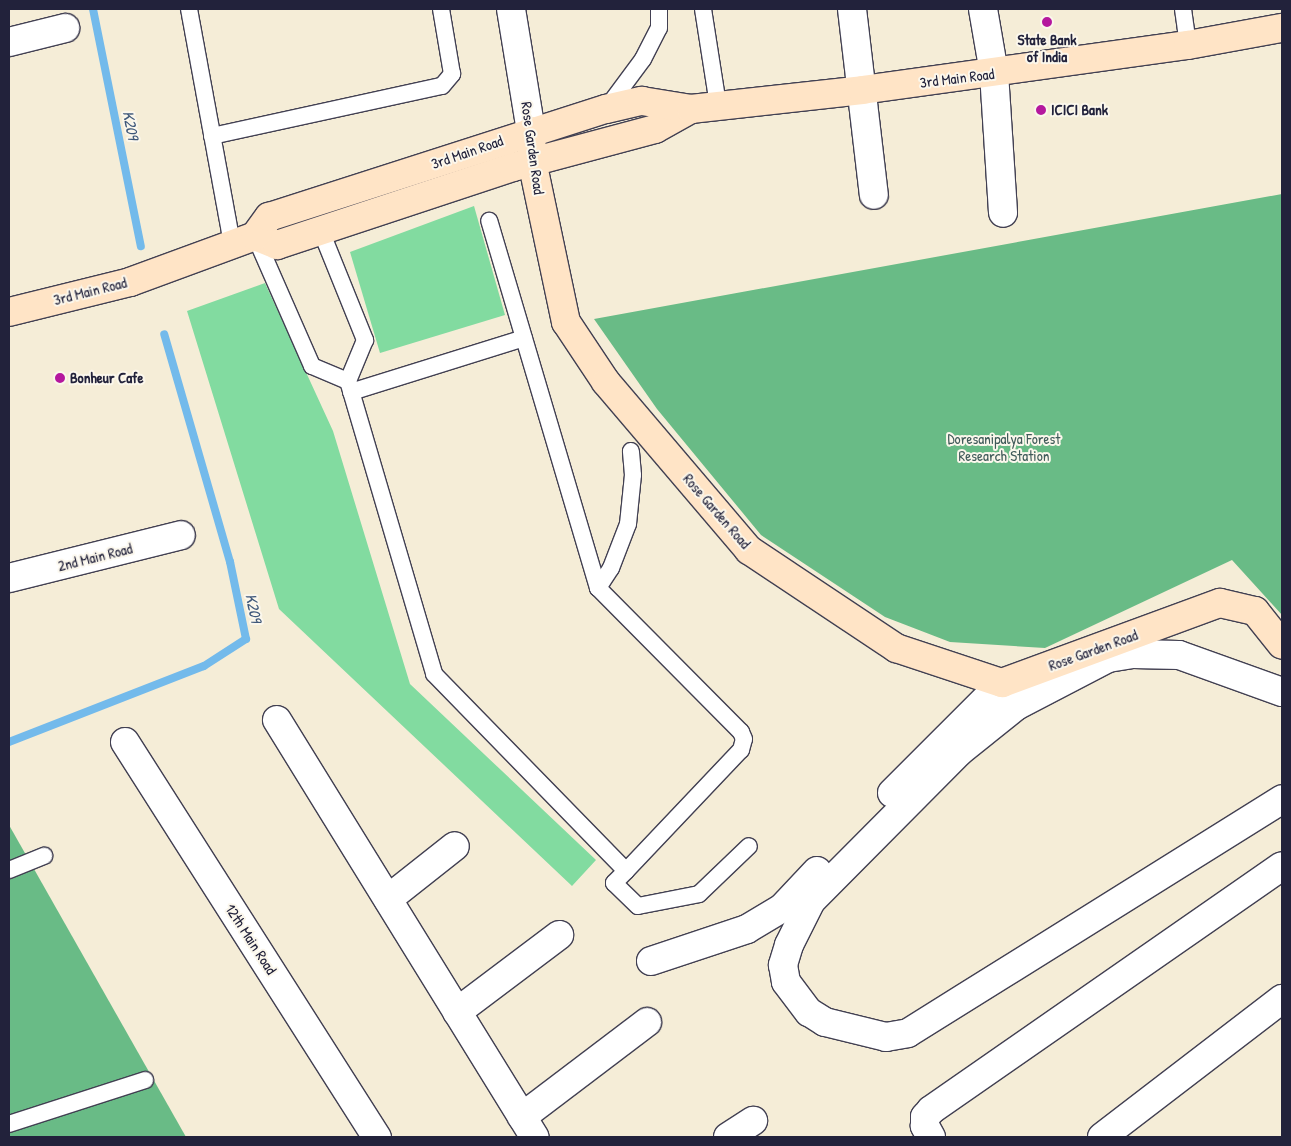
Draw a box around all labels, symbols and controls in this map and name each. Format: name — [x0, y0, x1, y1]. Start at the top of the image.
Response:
marker: State Bank of India — [1041, 16, 1053, 28]
place label: State Bank of India — [1018, 30, 1076, 65]
street label: 3rd Main Road — [919, 65, 995, 91]
street label: Rose Garden Road — [518, 100, 548, 196]
place label: ICICI Bank — [1051, 101, 1108, 119]
marker: ICICI Bank — [1035, 104, 1047, 116]
water label: K209 — [119, 109, 143, 141]
street label: 3rd Main Road — [429, 131, 505, 173]
street label: 3rd Main Road — [52, 273, 128, 309]
place label: Bonheur Cafe — [70, 369, 143, 387]
marker: Bonheur Cafe — [54, 372, 66, 384]
park label: Doresanipalya Forest Research Station — [947, 429, 1061, 464]
street label: Rose Garden Road — [680, 470, 754, 552]
street label: 2nd Main Road — [56, 539, 134, 575]
water label: K209 — [242, 592, 266, 624]
street label: Rose Garden Road — [1046, 626, 1140, 674]
street label: 12th Main Road — [222, 900, 280, 978]

